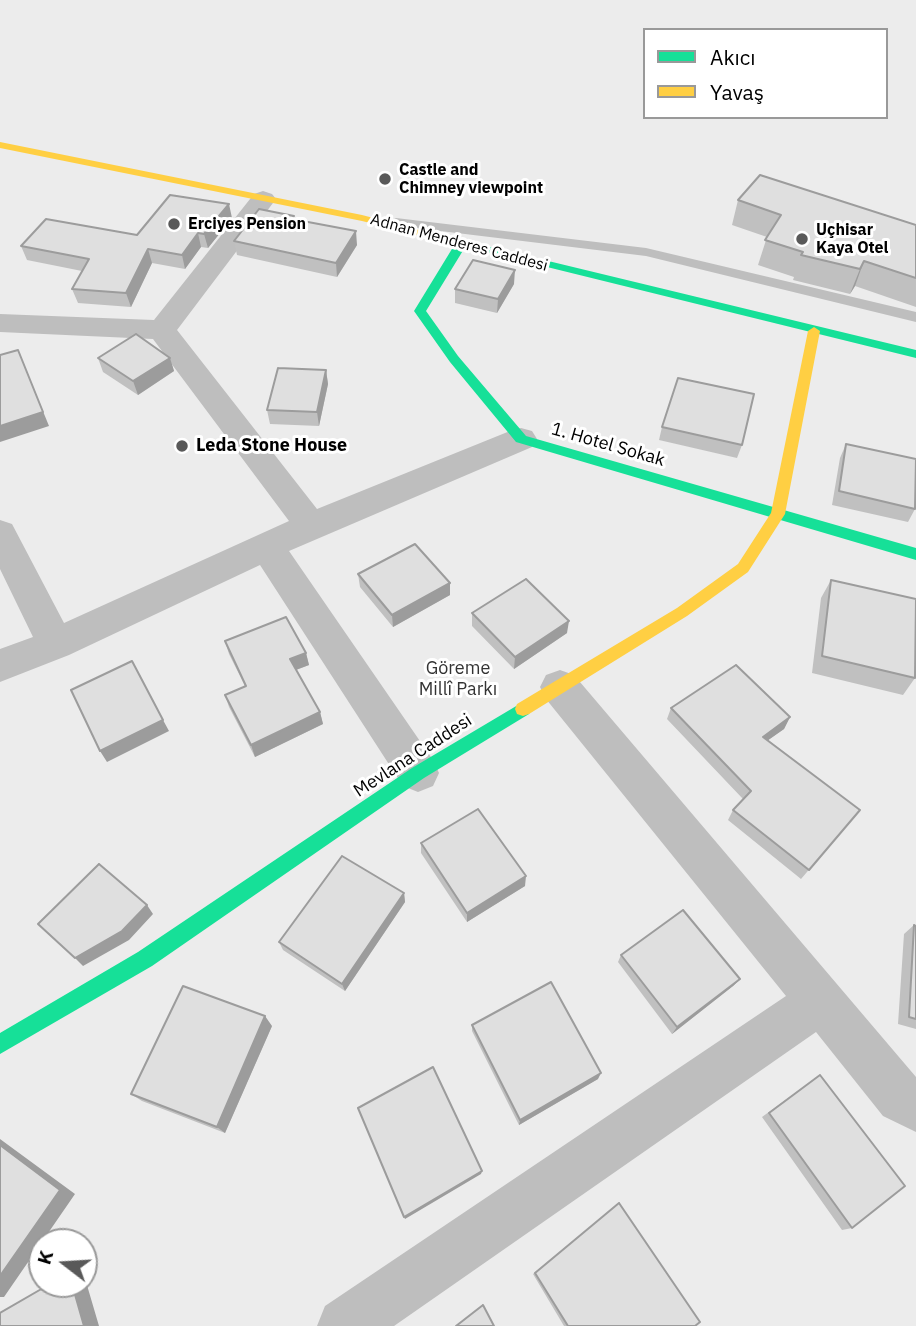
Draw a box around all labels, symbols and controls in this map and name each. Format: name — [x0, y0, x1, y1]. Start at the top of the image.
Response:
legend — [643, 28, 888, 119]
text: Akıcı — [710, 43, 756, 71]
text: Yavaş — [710, 78, 764, 106]
place label: Castle and Chimney viewpoint — [399, 160, 543, 198]
marker: Castle and Chimney viewpoint — [377, 171, 393, 187]
street label: Adnan Menderes Caddesi — [368, 210, 550, 276]
place label: Erciyes Pension — [188, 214, 306, 234]
marker: Erciyes Pension — [166, 216, 182, 232]
place label: Uçhisar Kaya Otel — [816, 220, 888, 258]
marker: Uçhisar Kaya Otel — [794, 231, 810, 247]
street label: 1. Hotel Sokak — [549, 418, 667, 472]
place label: Leda Stone House — [196, 435, 347, 457]
marker: Leda Stone House — [174, 438, 190, 454]
park label: Göreme Millî Parkı — [419, 658, 497, 700]
street label: Mevlana Caddesi — [350, 710, 476, 802]
north arrow — [28, 1228, 98, 1298]
text: K — [31, 1248, 58, 1267]

